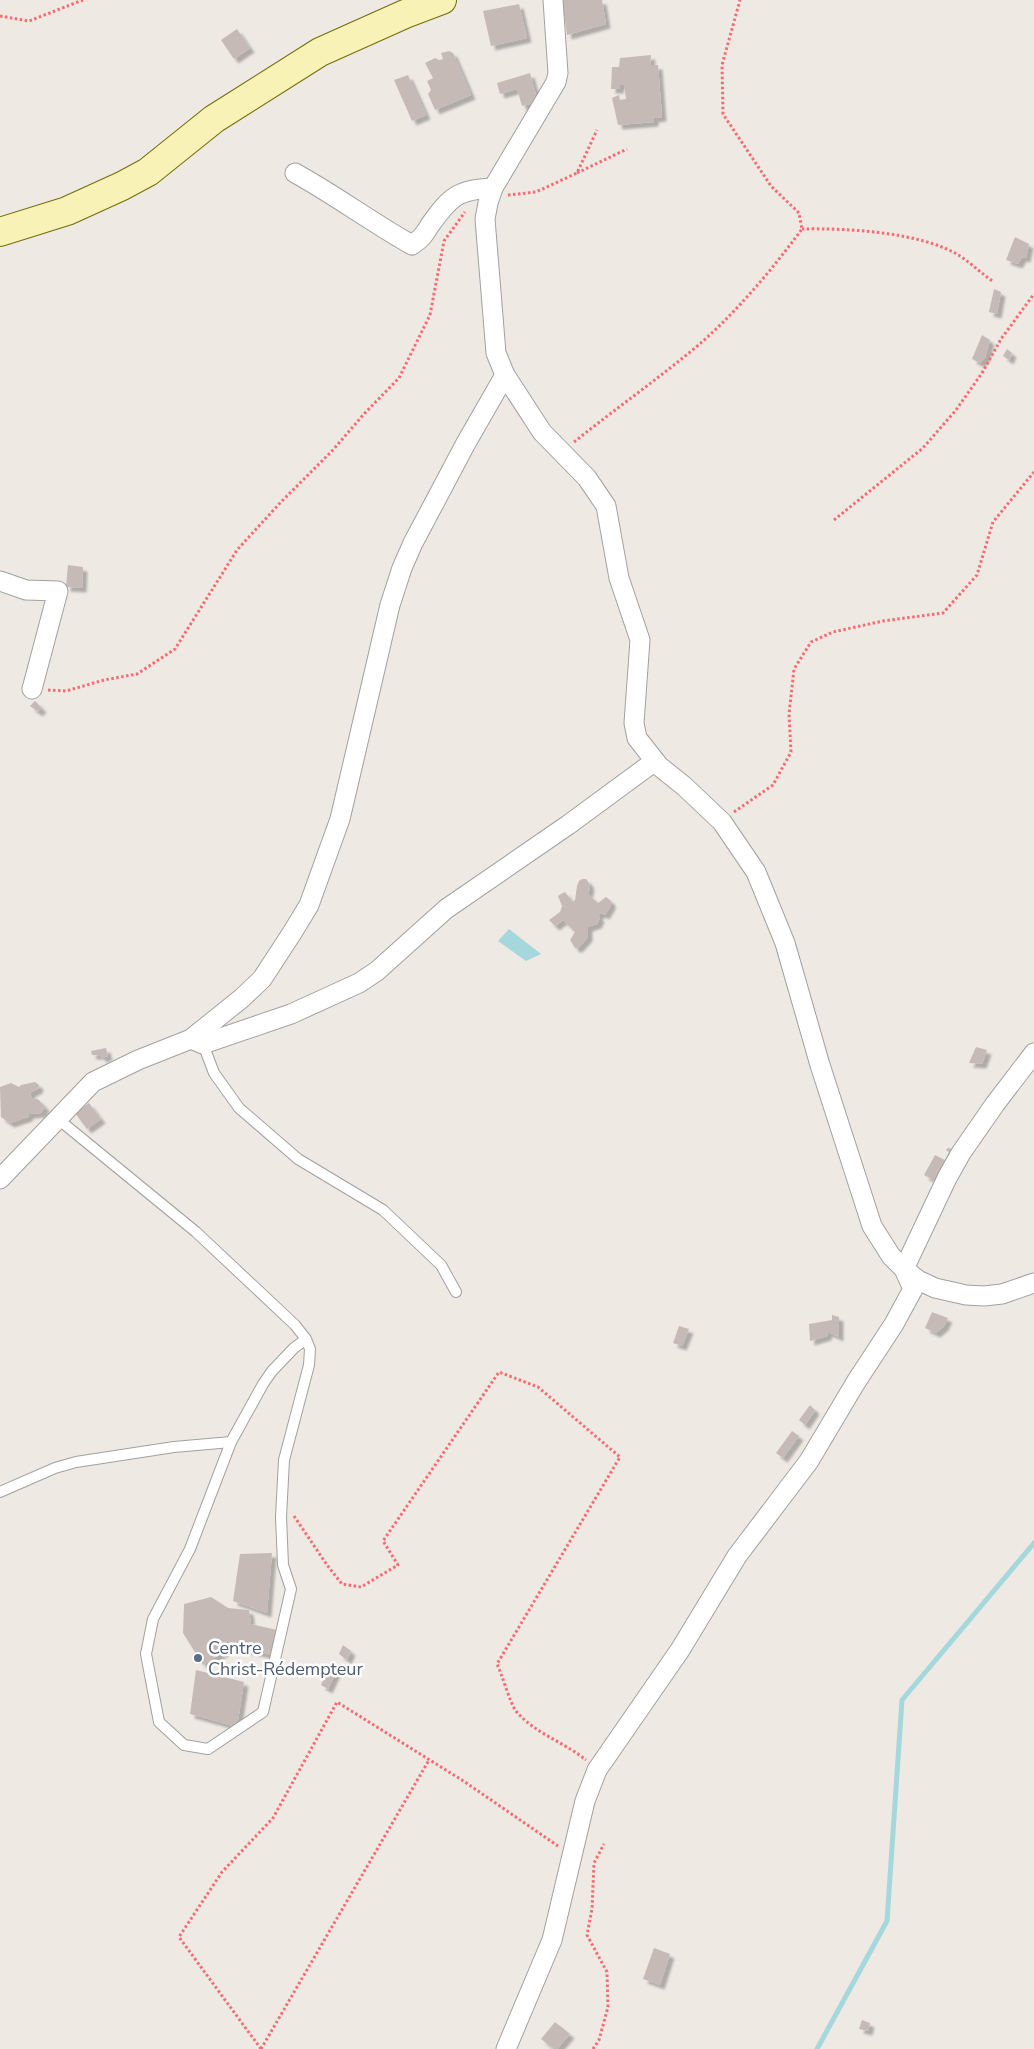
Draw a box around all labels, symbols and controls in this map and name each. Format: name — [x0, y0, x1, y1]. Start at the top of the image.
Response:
place label: Centre Christ-Rédempteur — [208, 1636, 363, 1681]
marker: Centre Christ-Rédempteur — [192, 1652, 204, 1664]

